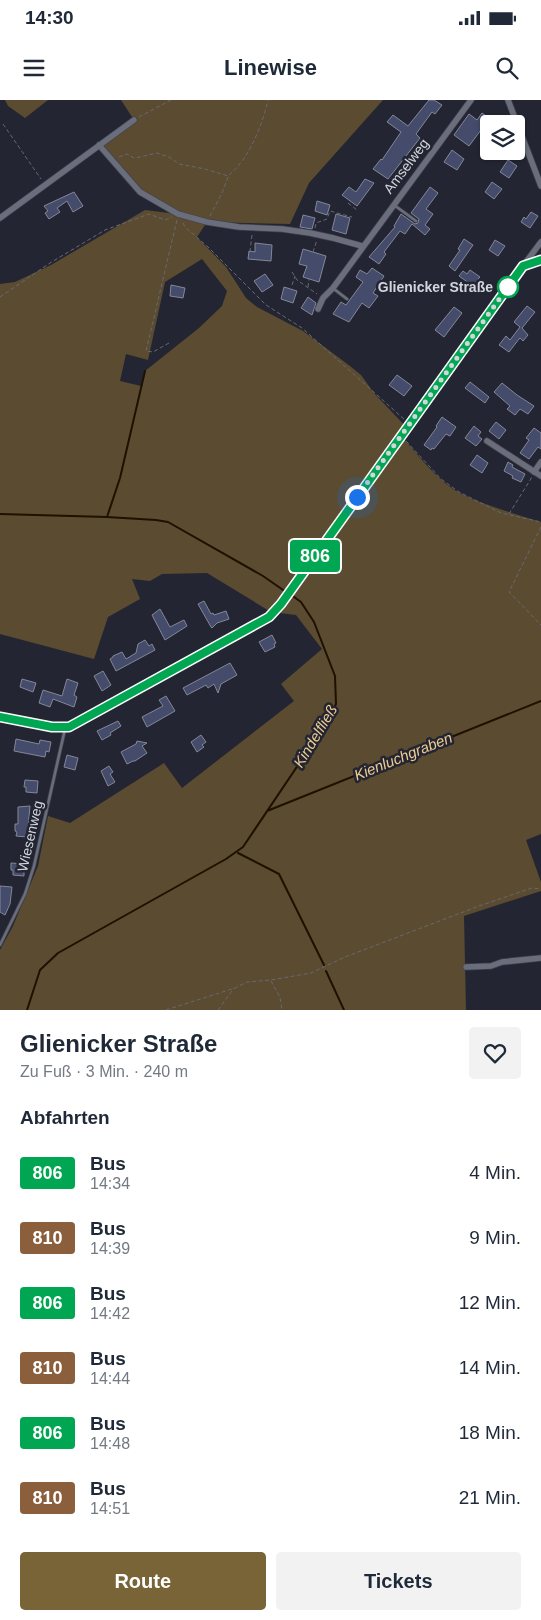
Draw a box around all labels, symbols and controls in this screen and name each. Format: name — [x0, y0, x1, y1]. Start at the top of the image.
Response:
text: 14:30 — [25, 7, 74, 28]
icon: menu — [20, 54, 48, 82]
icon: search — [493, 54, 521, 82]
text: Linewise — [224, 55, 317, 80]
map controls — [480, 115, 525, 160]
button: layers — [480, 115, 525, 160]
street label: Amselweg — [380, 135, 432, 197]
marker: Glienicker Straße — [497, 276, 519, 298]
place label: Glienicker Straße — [378, 279, 493, 295]
your location — [345, 485, 370, 510]
line badge: 806 — [286, 540, 344, 572]
text: 806 — [300, 546, 330, 566]
water label: Kindelfließ — [290, 702, 340, 770]
water label: Kienluchgraben — [351, 729, 455, 783]
street label: Wiesenweg — [14, 799, 46, 873]
button: heart — [469, 1027, 521, 1079]
text: Glienicker Straße — [20, 1030, 217, 1057]
text: Zu Fuß · 3 Min. · 240 m — [20, 1063, 188, 1080]
text: Abfahrten — [20, 1107, 110, 1128]
text: Bus — [90, 1153, 126, 1174]
text: 4 Min. — [469, 1162, 521, 1183]
text: 806 — [32, 1163, 63, 1183]
text: 14:34 — [90, 1175, 130, 1192]
text: Bus — [90, 1218, 126, 1239]
text: 9 Min. — [469, 1227, 521, 1248]
text: 810 — [32, 1228, 63, 1248]
text: 14:39 — [90, 1240, 130, 1257]
text: Bus — [90, 1283, 126, 1304]
text: 12 Min. — [459, 1292, 521, 1313]
text: 806 — [32, 1293, 63, 1313]
text: 14:42 — [90, 1305, 130, 1322]
text: Bus — [90, 1348, 126, 1369]
text: 14 Min. — [459, 1357, 521, 1378]
text: 810 — [32, 1358, 63, 1378]
text: 14:44 — [90, 1370, 130, 1387]
text: Bus — [90, 1413, 126, 1434]
text: 18 Min. — [459, 1422, 521, 1443]
text: 806 — [32, 1423, 63, 1443]
text: 14:48 — [90, 1435, 130, 1452]
text: Bus — [90, 1478, 126, 1499]
text: 21 Min. — [459, 1487, 521, 1508]
text: 810 — [32, 1488, 63, 1508]
text: 14:51 — [90, 1500, 130, 1517]
button: Route — [20, 1552, 266, 1610]
button: Tickets — [276, 1552, 521, 1610]

